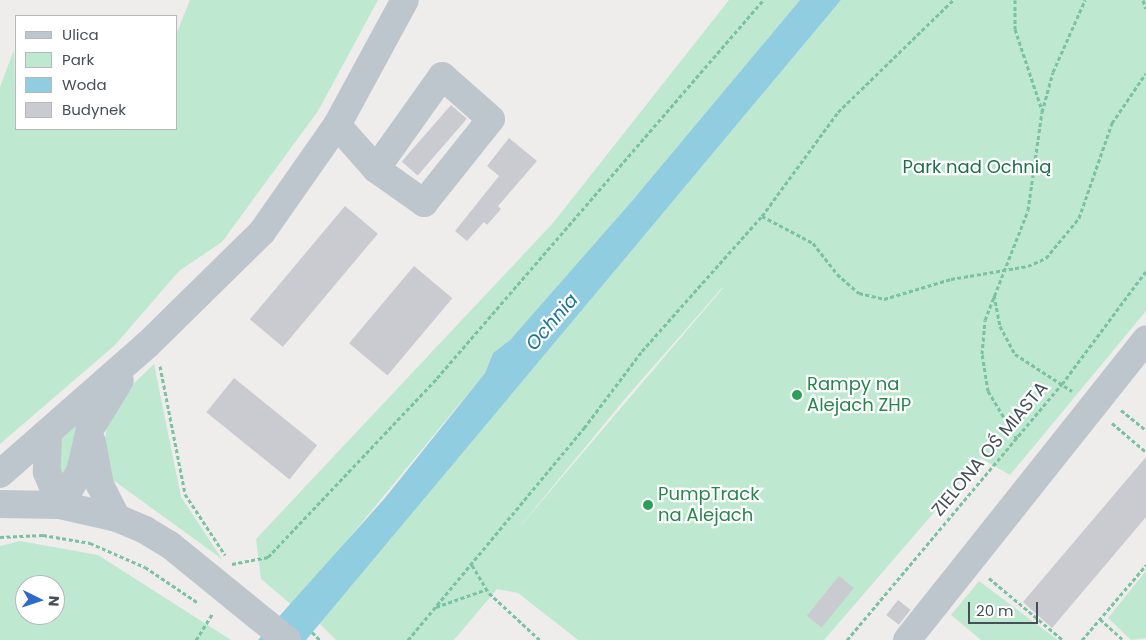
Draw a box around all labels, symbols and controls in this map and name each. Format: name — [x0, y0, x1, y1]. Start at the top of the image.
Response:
legend — [15, 15, 178, 130]
text: Ulica — [62, 24, 99, 45]
text: Park — [62, 49, 94, 70]
text: Woda — [62, 74, 107, 95]
text: Budynek — [62, 99, 126, 120]
park label: Park nad Ochnią — [903, 156, 1051, 178]
water label: Ochnia — [521, 289, 583, 355]
place label: Rampy na Alejach ZHP — [807, 374, 911, 416]
street label: ZIELONA OŚ MIASTA — [927, 377, 1053, 521]
marker: Rampy na Alejach ZHP — [791, 389, 803, 401]
place label: PumpTrack na Alejach — [658, 484, 759, 526]
marker: PumpTrack na Alejach — [642, 499, 654, 511]
north arrow — [15, 575, 65, 625]
scale bar — [971, 592, 1041, 624]
text: N — [44, 595, 64, 607]
text: 20 m — [976, 600, 1014, 621]

